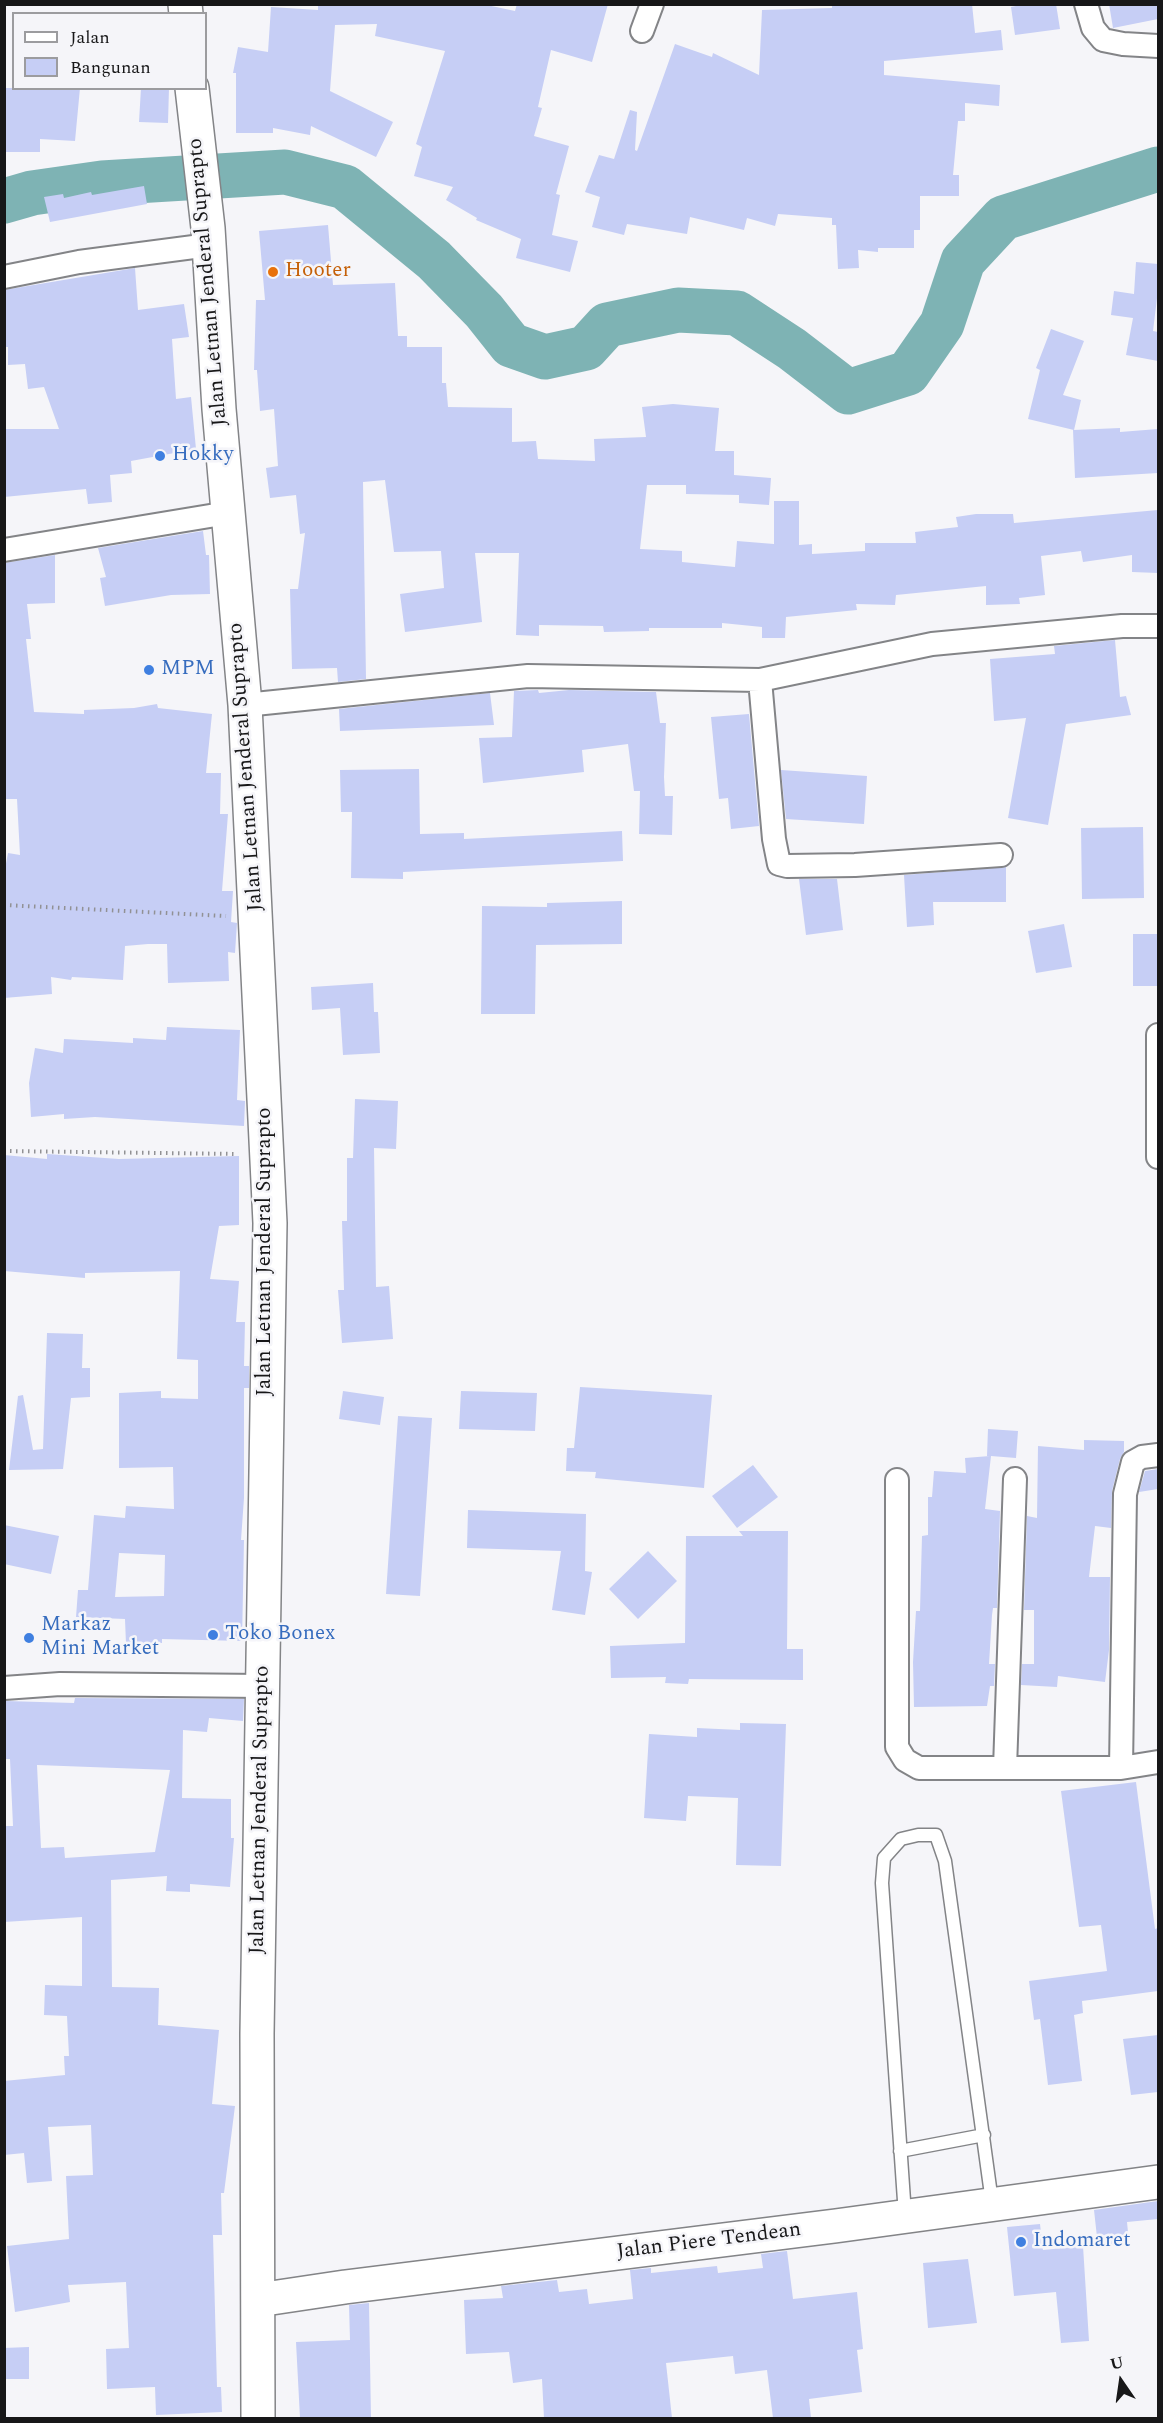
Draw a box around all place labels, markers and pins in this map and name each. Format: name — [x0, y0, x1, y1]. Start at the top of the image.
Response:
place label: Hooter — [285, 259, 351, 285]
marker: Hooter — [266, 265, 280, 279]
place label: Hokky — [172, 443, 234, 469]
marker: Hokky — [153, 449, 167, 463]
place label: MPM — [161, 657, 215, 683]
marker: MPM — [142, 663, 156, 677]
place label: Markaz Mini Market — [41, 1613, 159, 1663]
place label: Toko Bonex — [225, 1622, 335, 1648]
marker: Toko Bonex — [206, 1628, 220, 1642]
marker: Markaz Mini Market — [22, 1631, 36, 1645]
place label: Indomaret — [1033, 2229, 1131, 2255]
marker: Indomaret — [1014, 2235, 1028, 2249]

